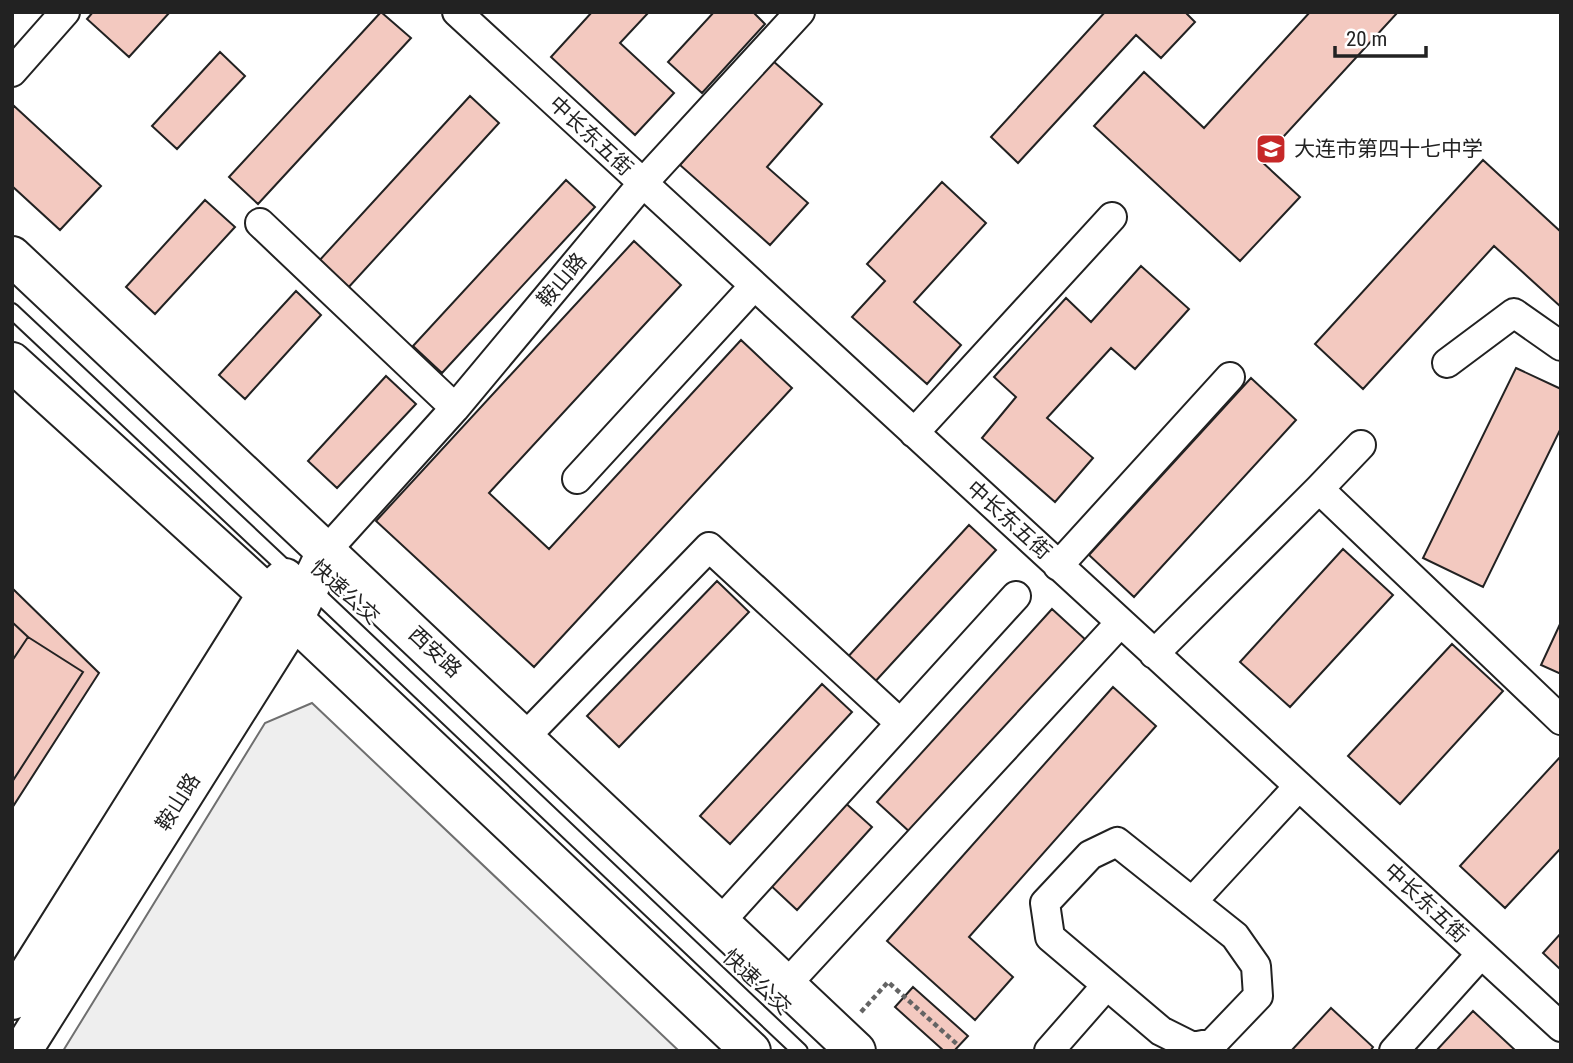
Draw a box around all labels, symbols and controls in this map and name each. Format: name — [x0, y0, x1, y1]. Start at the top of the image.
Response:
scale bar — [1335, 14, 1426, 58]
text: 20 m — [1346, 27, 1387, 51]
street label: 中长东五街 — [544, 91, 638, 181]
school or university icon: 大连市第四十七中学 — [1254, 132, 1288, 166]
place label: 大连市第四十七中学 — [1294, 137, 1483, 161]
street label: 鞍山路 — [533, 248, 591, 312]
street label: 中长东五街 — [962, 476, 1056, 564]
street label: 快速公交 — [306, 555, 384, 629]
street label: 西安路 — [404, 622, 466, 682]
street label: 鞍山路 — [151, 769, 205, 835]
street label: 中长东五街 — [1379, 858, 1473, 948]
street label: 快速公交 — [718, 945, 796, 1019]

